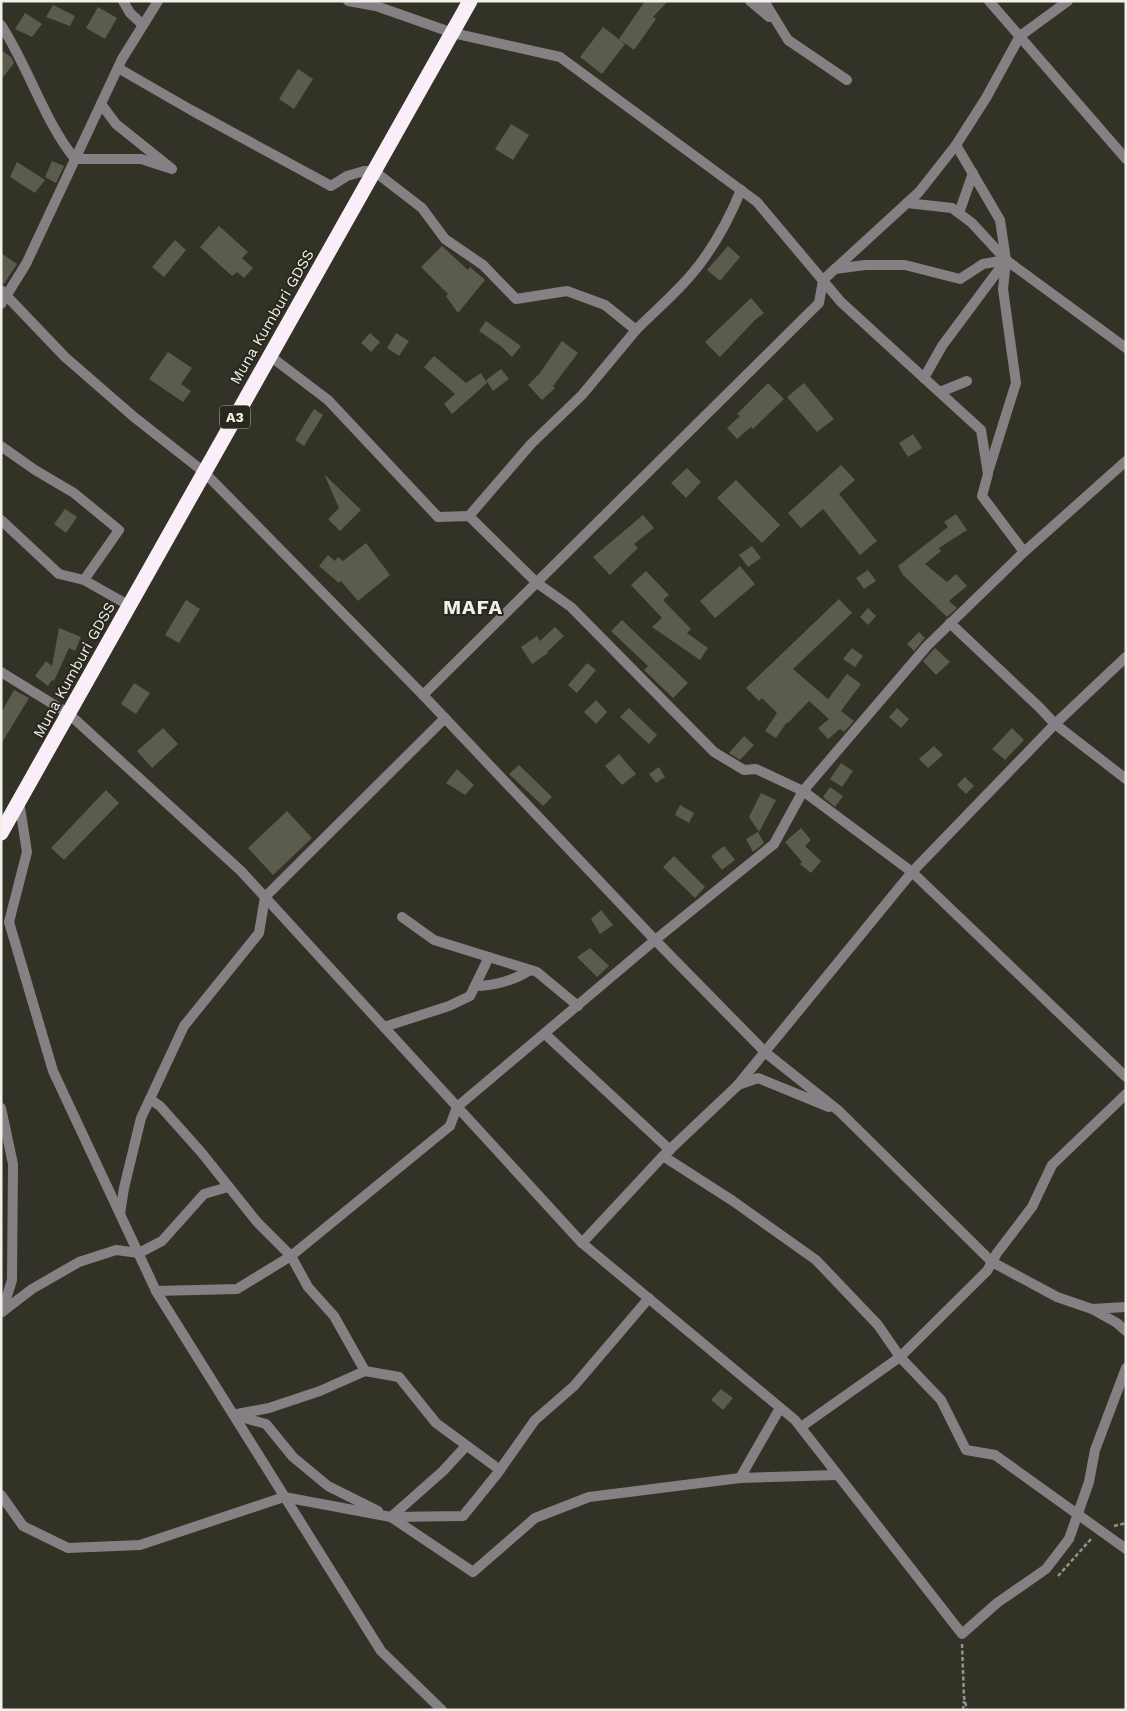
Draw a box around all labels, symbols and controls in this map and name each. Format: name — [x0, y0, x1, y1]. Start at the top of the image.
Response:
street label: Muna Kumburi GDSS — [226, 247, 318, 387]
road number: A3 — [220, 406, 250, 428]
district label: MAFA — [443, 595, 503, 619]
street label: Muna Kumburi GDSS — [29, 599, 119, 741]

